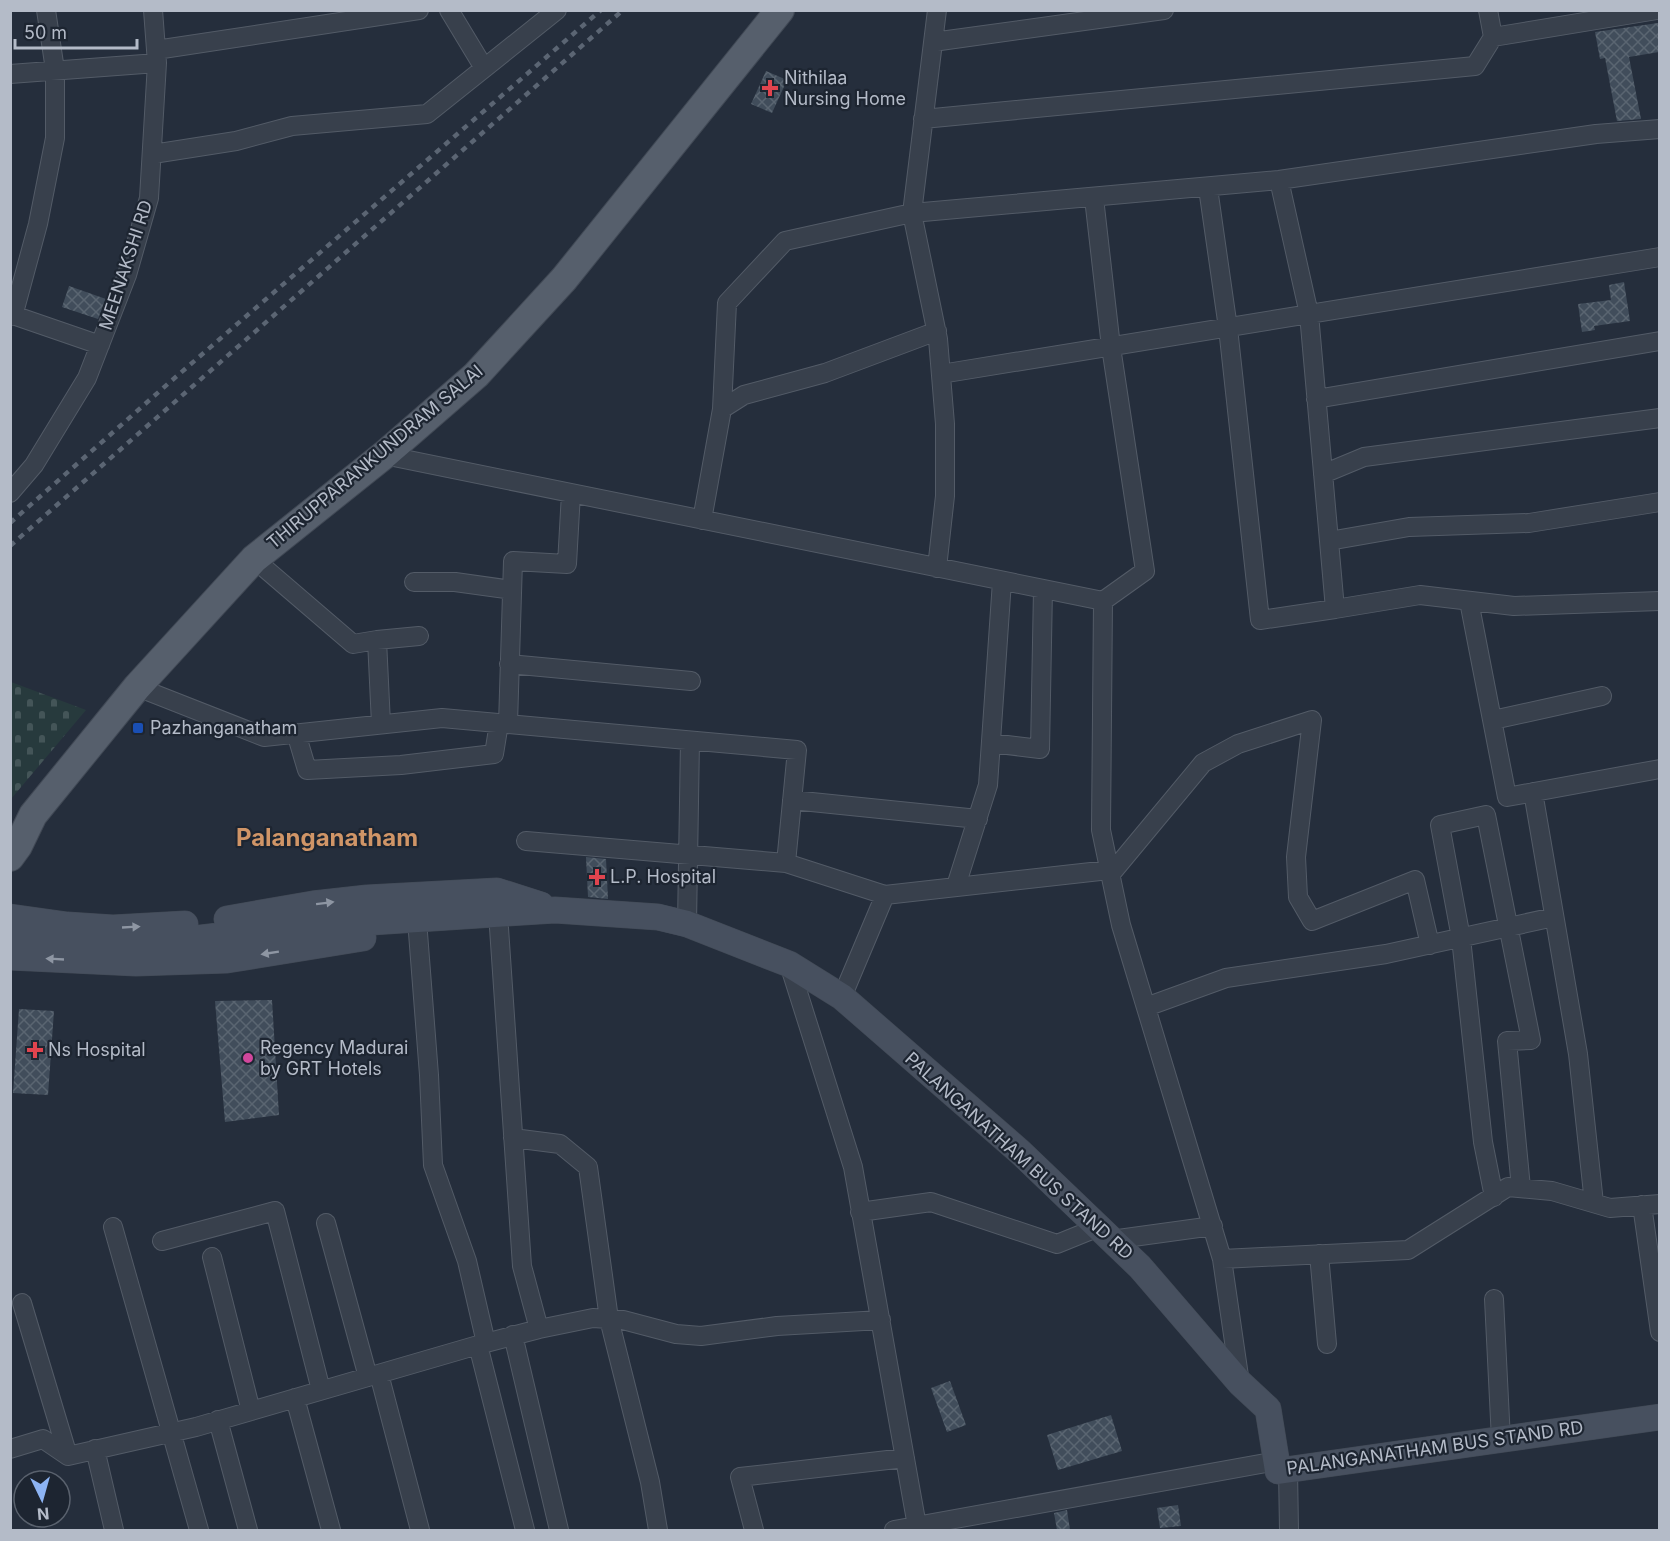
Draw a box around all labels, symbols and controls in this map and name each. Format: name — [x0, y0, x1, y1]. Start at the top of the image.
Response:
scale bar — [15, 12, 136, 50]
text: 50 m — [24, 22, 67, 43]
place label: Nithilaa Nursing Home — [784, 67, 906, 109]
marker: Nithilaa Nursing Home — [761, 79, 779, 97]
street label: MEENAKSHI RD — [95, 197, 156, 332]
street label: THIRUPPARANKUNDRAM SALAI — [263, 360, 487, 553]
place label: Pazhanganatham — [150, 717, 297, 738]
marker: Pazhanganatham — [131, 721, 145, 735]
district label: Palanganatham — [236, 823, 418, 852]
place label: L.P. Hospital — [610, 866, 716, 887]
marker: L.P. Hospital — [588, 868, 606, 886]
one-way arrow — [315, 898, 334, 908]
one-way arrow — [122, 922, 141, 931]
one-way arrow — [260, 949, 279, 958]
one-way arrow — [45, 955, 64, 964]
place label: Regency Madurai by GRT Hotels — [260, 1037, 408, 1079]
place label: Ns Hospital — [48, 1039, 146, 1060]
marker: Ns Hospital — [26, 1041, 44, 1059]
street label: PALANGANATHAM BUS STAND RD — [901, 1048, 1138, 1264]
marker: Regency Madurai by GRT Hotels — [241, 1051, 255, 1065]
street label: PALANGANATHAM BUS STAND RD — [1285, 1416, 1585, 1479]
north arrow — [12, 1469, 72, 1529]
text: N — [36, 1503, 50, 1524]

